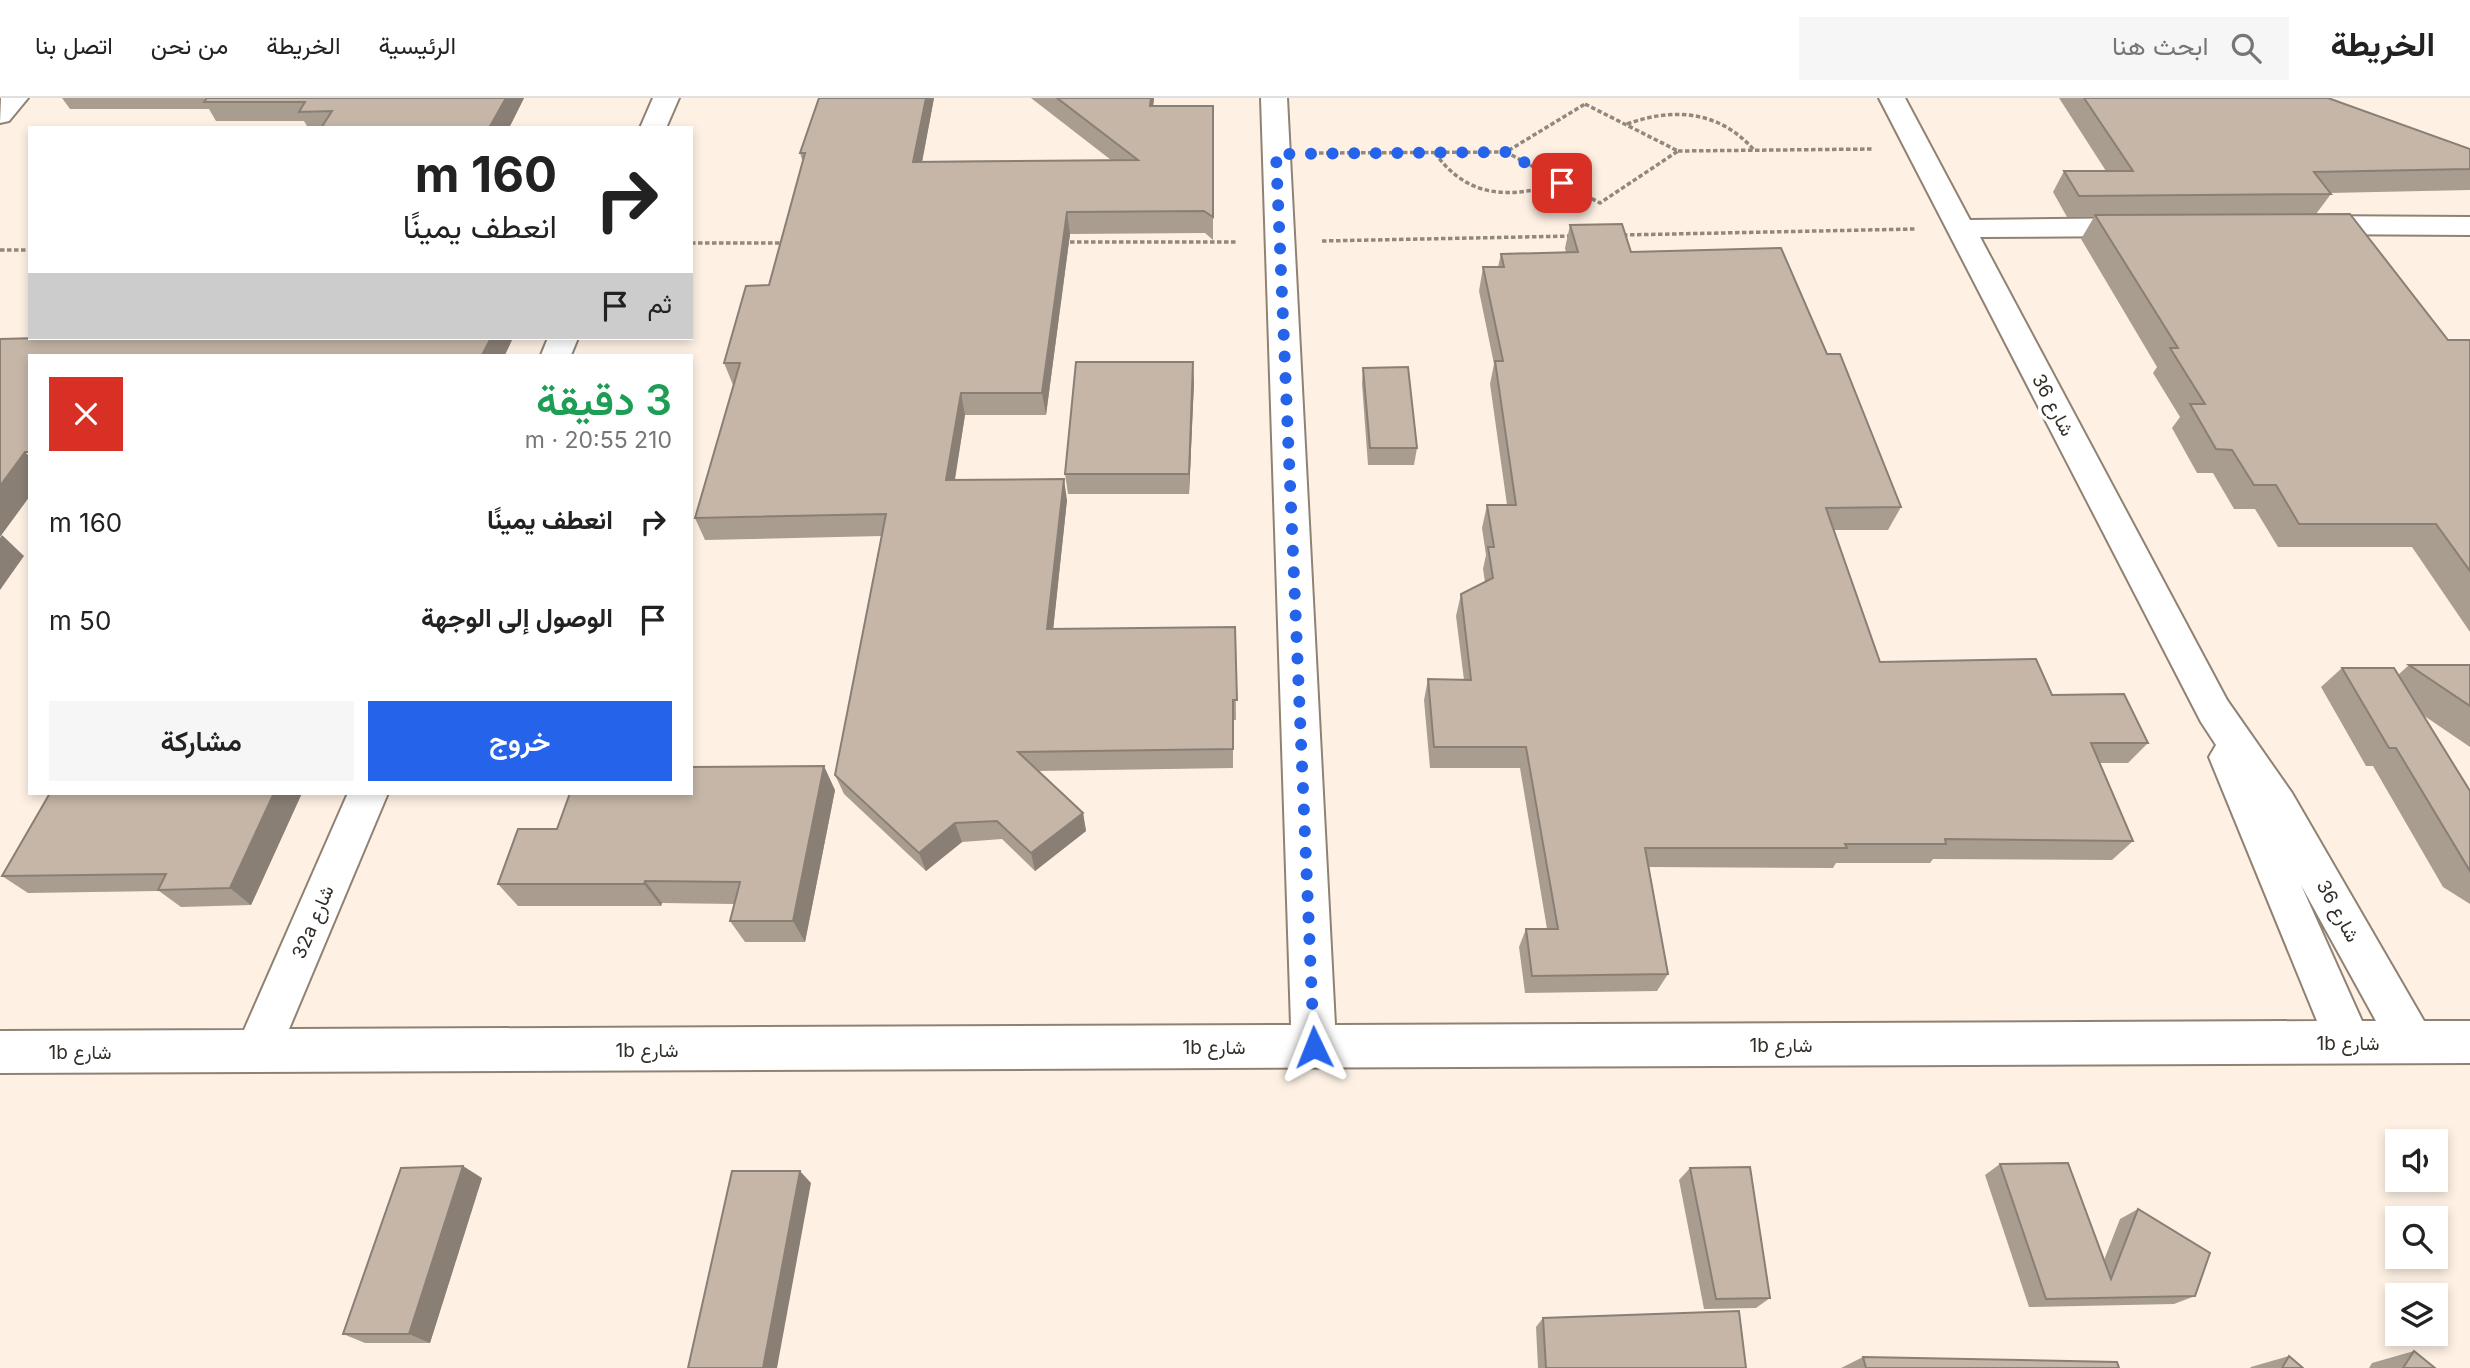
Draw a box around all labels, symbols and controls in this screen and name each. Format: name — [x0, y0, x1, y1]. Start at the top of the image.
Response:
search box — [1799, 17, 2289, 80]
text: الخريطة — [2331, 24, 2435, 64]
icon: search — [2227, 29, 2265, 67]
text: ابحث هنا — [2112, 30, 2209, 61]
text: اتصل بنا — [35, 31, 113, 60]
text: من نحن — [151, 31, 228, 60]
text: الخريطة — [266, 31, 340, 60]
text: الرئيسية — [378, 31, 456, 60]
text: 160 m — [415, 145, 557, 204]
pin — [1532, 153, 1592, 213]
icon: right — [581, 154, 672, 245]
icon: arrive — [1543, 164, 1581, 202]
text: انعطف يمينًا — [403, 207, 557, 246]
icon: arrive — [596, 287, 634, 325]
text: ثم — [648, 288, 672, 319]
street label: شارع 36 — [2026, 370, 2079, 440]
text: 3 دقيقة — [536, 374, 672, 425]
button: close — [49, 377, 123, 451]
text: 210 m · 20:55 — [525, 426, 672, 454]
icon: right — [634, 503, 672, 541]
text: انعطف يمينًا — [487, 504, 613, 535]
text: 160 m — [49, 507, 122, 538]
icon: arrive — [634, 601, 672, 639]
text: الوصول إلى الوجهة — [421, 602, 613, 633]
text: 50 m — [49, 605, 111, 636]
button: مشاركة — [49, 701, 354, 781]
button: خروج — [368, 701, 672, 781]
street label: شارع 36 — [2311, 876, 2364, 946]
street label: 32a شارع — [287, 882, 340, 963]
position arrow — [1277, 1010, 1351, 1084]
street label: 1b شارع — [2317, 1032, 2379, 1056]
street label: 1b شارع — [1750, 1034, 1812, 1058]
street label: 1b شارع — [1183, 1036, 1245, 1060]
street label: 1b شارع — [616, 1039, 678, 1063]
street label: 1b شارع — [49, 1041, 111, 1065]
map controls — [2385, 1129, 2448, 1346]
button: sound — [2385, 1129, 2448, 1192]
button: search — [2385, 1206, 2448, 1269]
button: layers — [2385, 1283, 2448, 1346]

